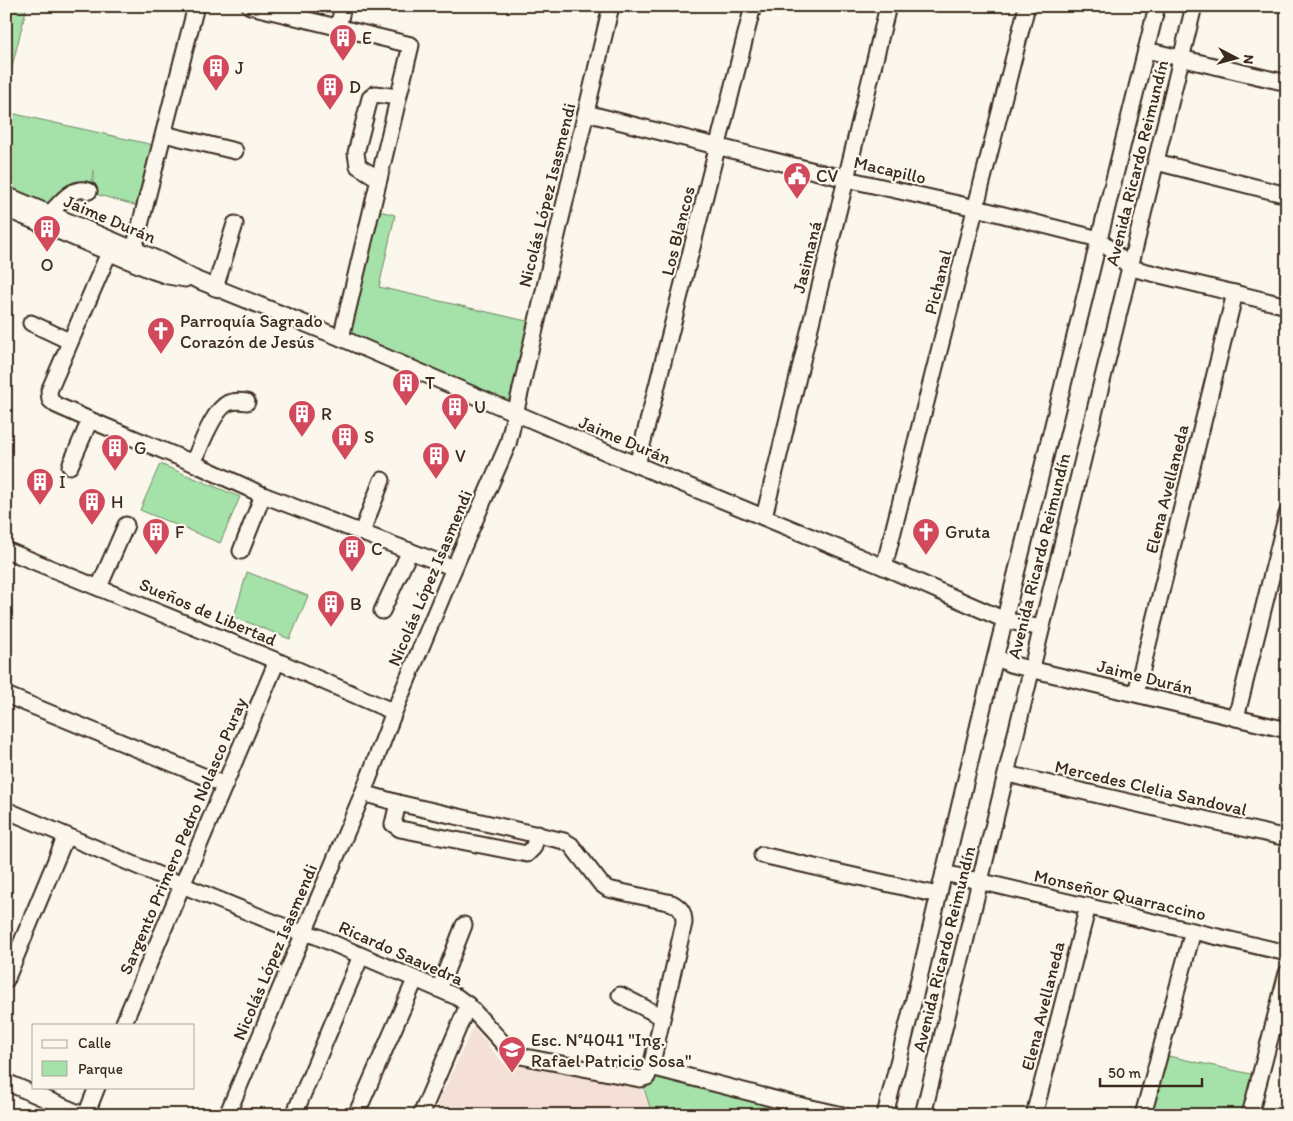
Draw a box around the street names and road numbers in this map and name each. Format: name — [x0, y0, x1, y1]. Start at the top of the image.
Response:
street label: Avenida Ricardo Reimundín — [1101, 58, 1173, 268]
street label: Nicolás López Isasmendi — [513, 101, 581, 289]
street label: Macapillo — [852, 151, 928, 189]
street label: Los Blancos — [656, 184, 700, 278]
street label: Jaime Durán — [61, 190, 159, 248]
street label: Jasimaná — [787, 218, 827, 295]
street label: Pichanal — [919, 247, 957, 317]
street label: Jaime Durán — [576, 411, 674, 469]
street label: Elena Avellaneda — [1140, 422, 1194, 556]
street label: Avenida Ricardo Reimundín — [1003, 451, 1075, 661]
street label: Nicolás López Isasmendi — [383, 487, 477, 669]
street label: Sueños de Libertad — [136, 573, 280, 651]
street label: Jaime Durán — [1095, 654, 1195, 700]
street label: Sargento Primero Pedro Nolasco Puray — [114, 693, 252, 978]
street label: Mercedes Clelia Sandoval — [1053, 755, 1249, 821]
street label: Avenida Ricardo Reimundín — [908, 844, 980, 1054]
street label: Nicolás López Isasmendi — [228, 861, 322, 1043]
street label: Monseñor Quarraccino — [1032, 864, 1208, 926]
street label: Ricardo Saavedra — [335, 916, 467, 991]
street label: Elena Avellaneda — [1016, 939, 1070, 1073]

